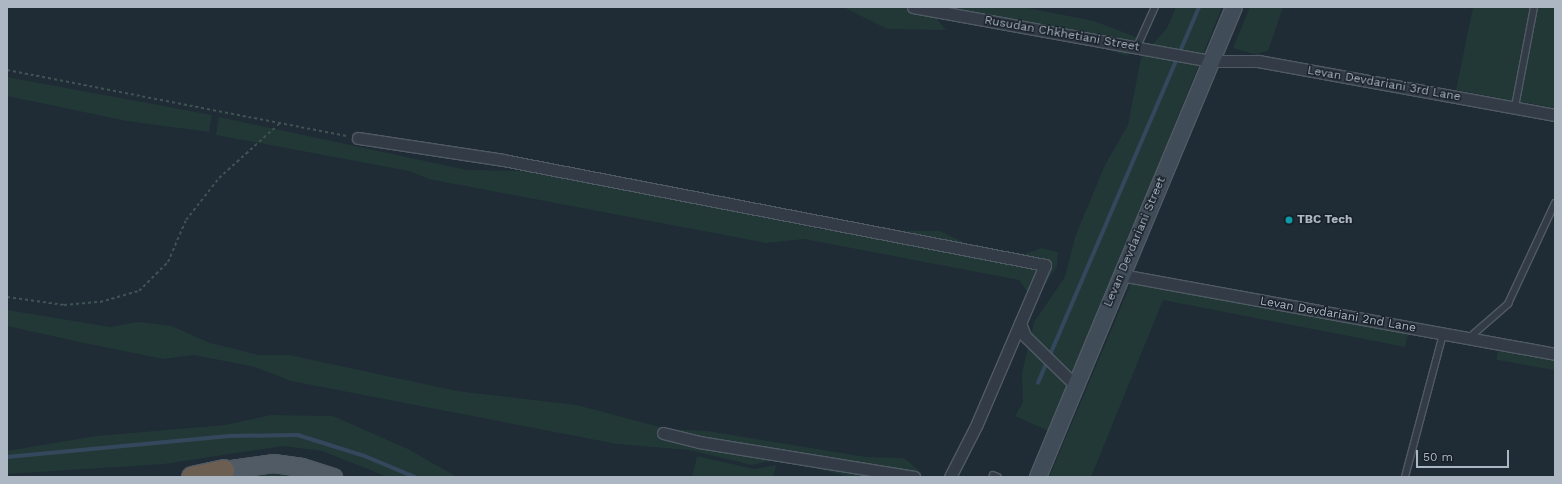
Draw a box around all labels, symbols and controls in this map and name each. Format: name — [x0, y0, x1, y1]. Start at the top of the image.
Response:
street label: Rusudan Chkhetiani Street — [983, 13, 1141, 55]
street label: Levan Devdariani 3rd Lane — [1306, 63, 1462, 105]
street label: Levan Devdariani Street — [1101, 175, 1169, 309]
place label: TBC Tech — [1297, 213, 1353, 227]
marker: TBC Tech — [1284, 215, 1294, 225]
street label: Levan Devdariani 2nd Lane — [1259, 294, 1417, 336]
scale bar — [1418, 442, 1511, 468]
text: 50 m — [1423, 450, 1453, 464]

